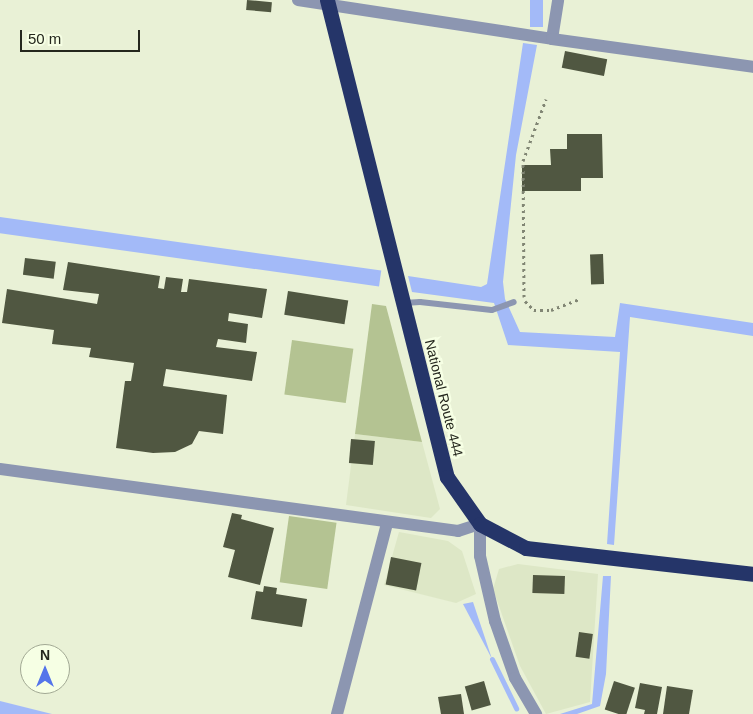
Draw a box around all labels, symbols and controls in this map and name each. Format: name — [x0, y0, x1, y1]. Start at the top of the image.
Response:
scale bar — [22, 20, 142, 52]
text: 50 m — [28, 30, 61, 47]
street label: National Route 444 — [421, 338, 467, 458]
north arrow — [20, 644, 70, 694]
text: N — [40, 647, 50, 663]

